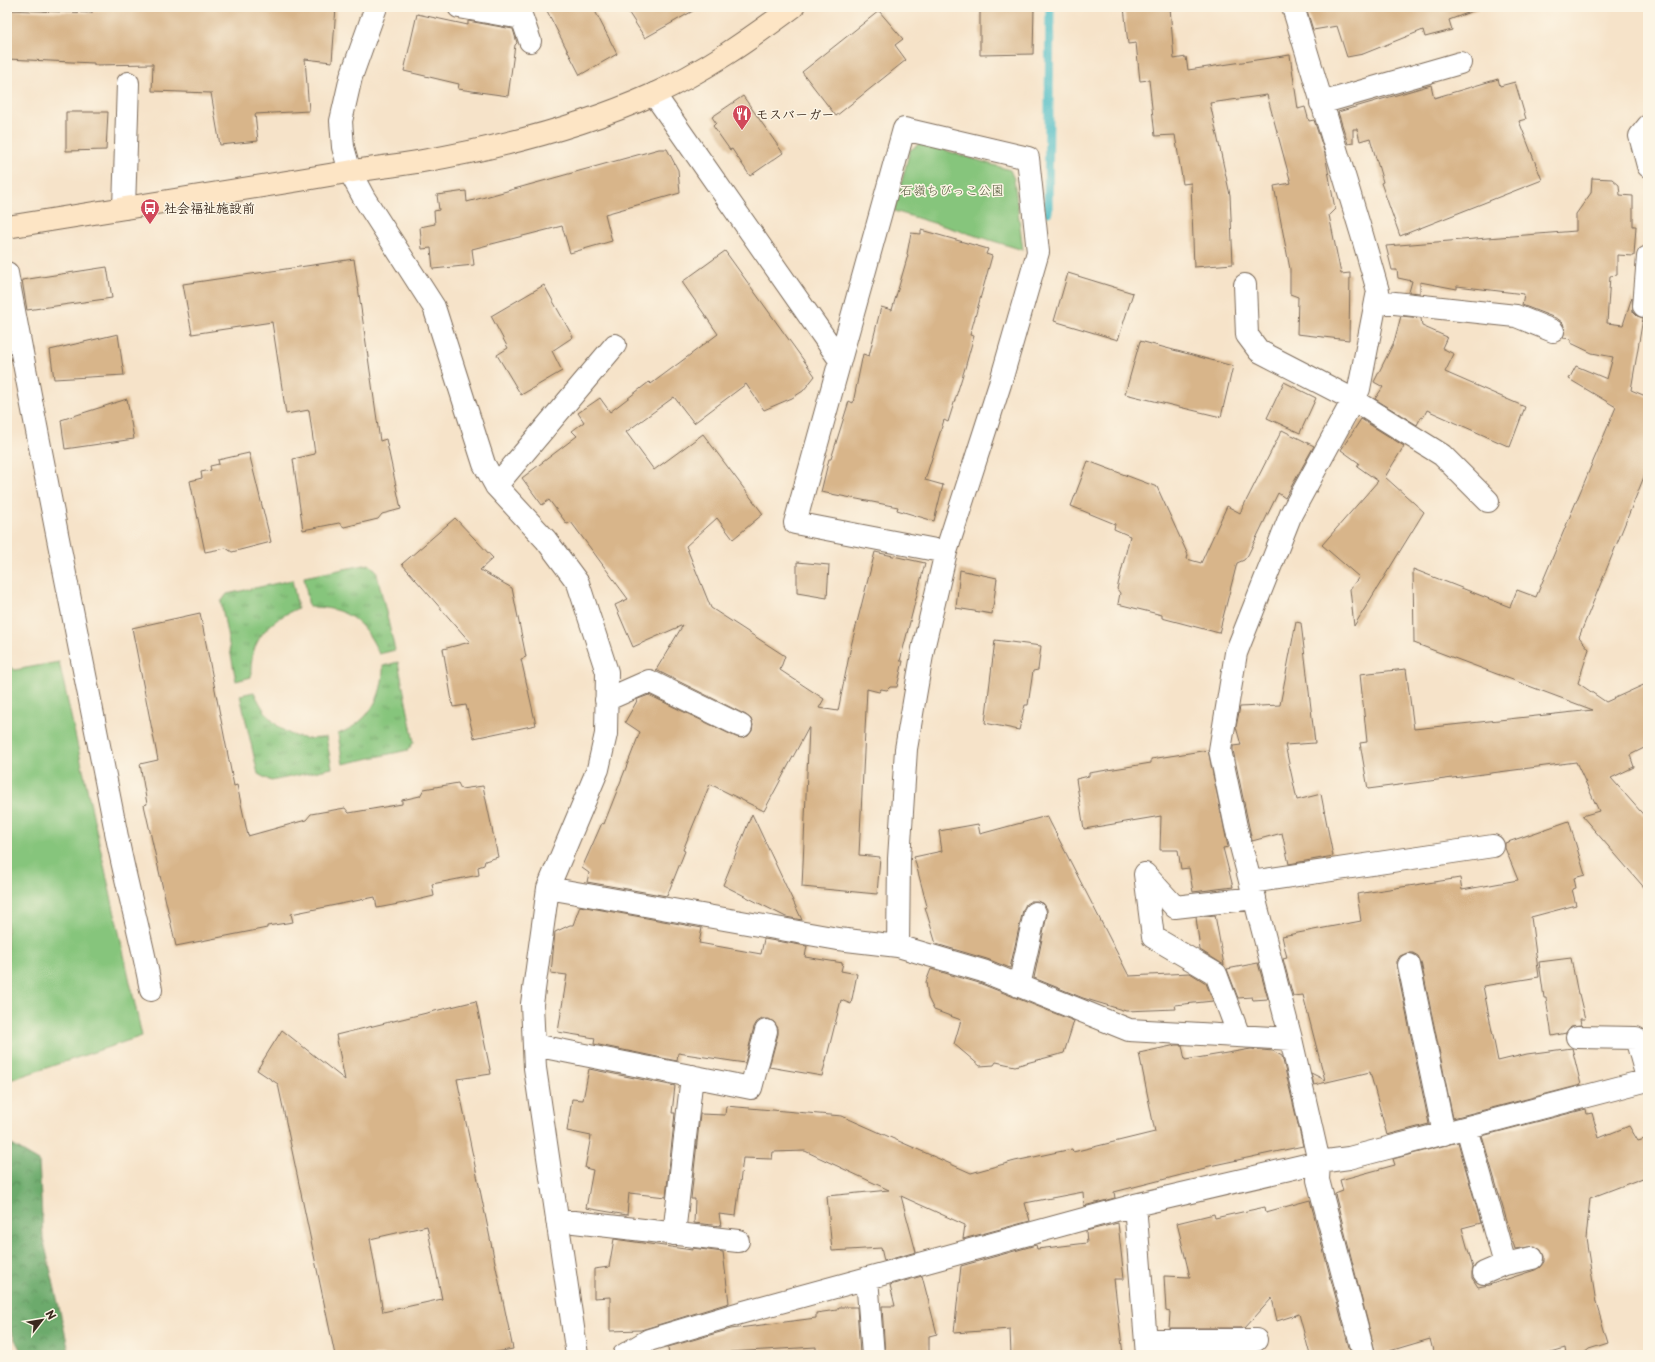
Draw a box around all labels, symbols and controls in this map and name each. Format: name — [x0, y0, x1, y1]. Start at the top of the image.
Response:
restaurant icon: モスバーガー — [731, 103, 753, 131]
place label: モスバーガー — [756, 104, 834, 123]
park label: 石嶺ちびっこ公園 — [900, 180, 1004, 199]
bus stop icon: 社会福祉施設前 — [139, 197, 161, 225]
place label: 社会福祉施設前 — [164, 198, 255, 217]
north arrow — [22, 1300, 62, 1340]
text: N — [41, 1306, 61, 1323]

